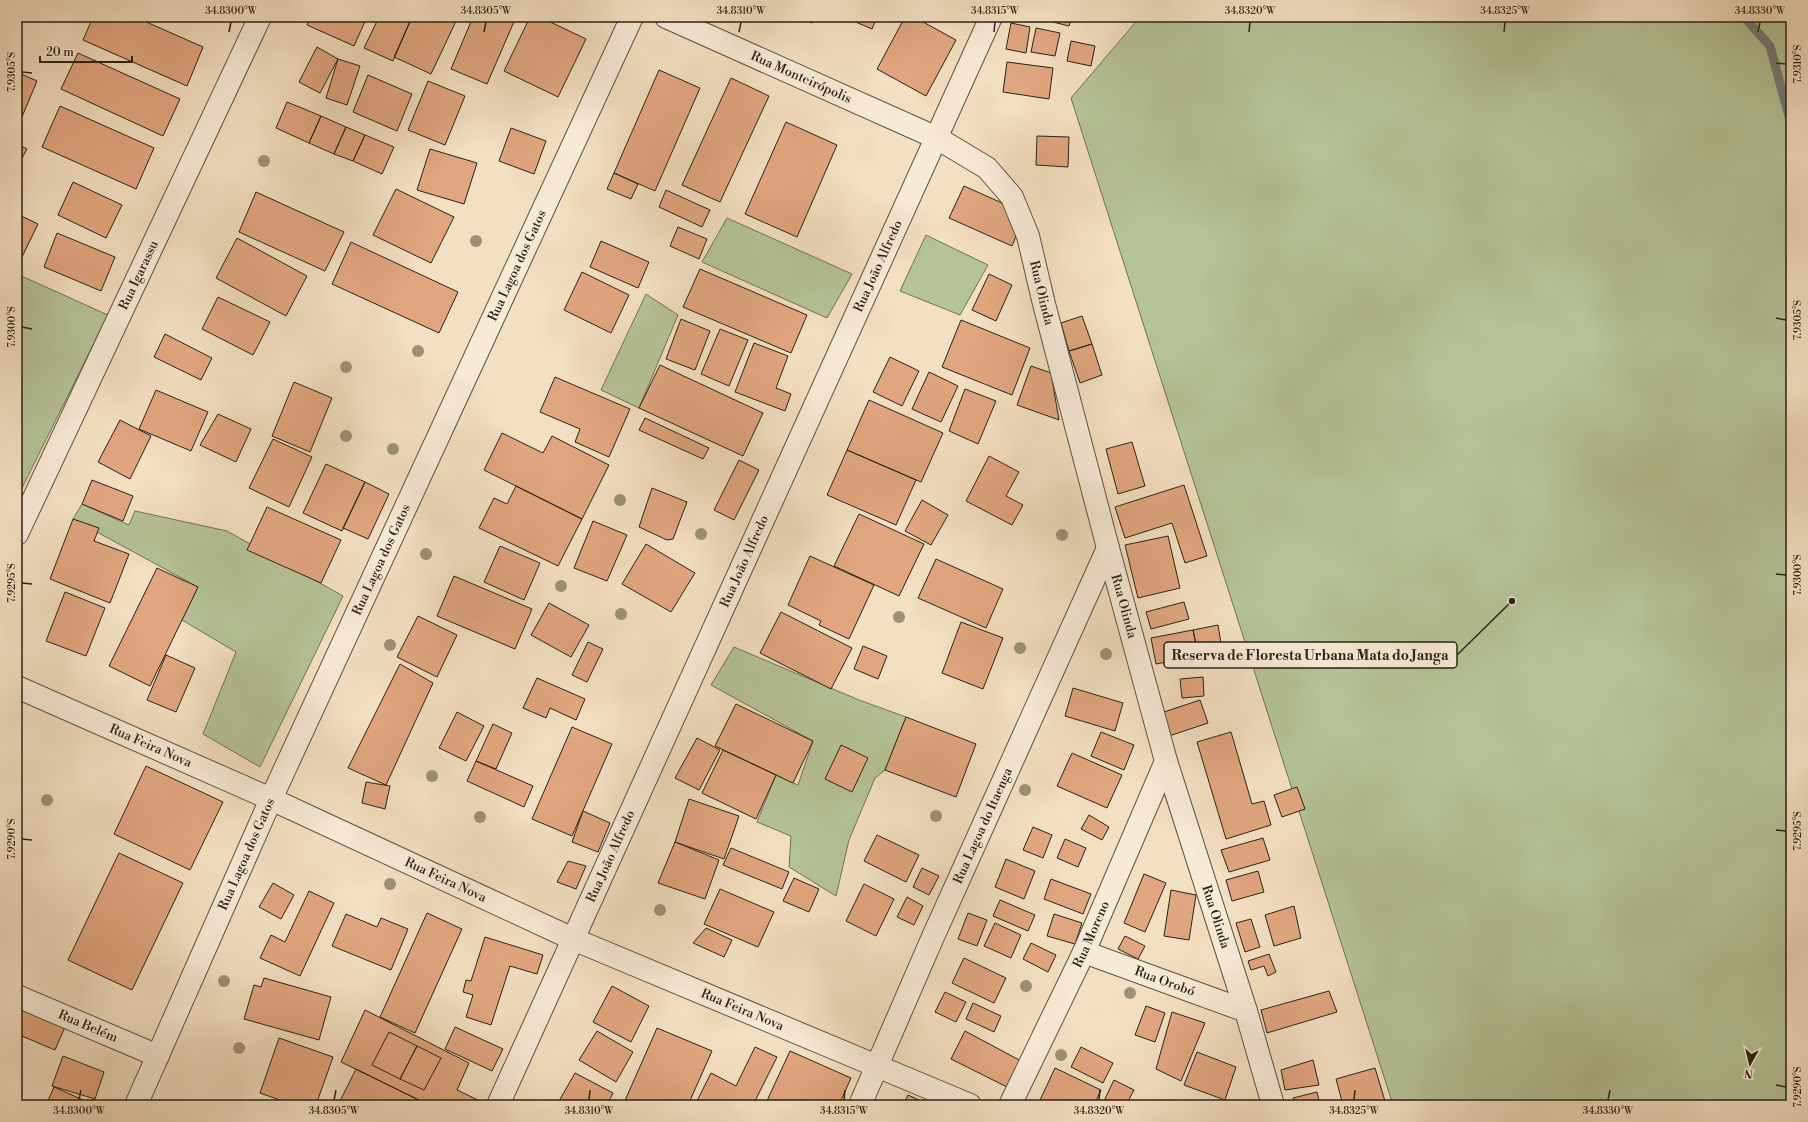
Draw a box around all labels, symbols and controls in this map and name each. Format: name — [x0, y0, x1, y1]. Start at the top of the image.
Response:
text: 34.8300°W — [205, 5, 258, 17]
text: 34.8305°W — [461, 5, 512, 17]
text: 34.8310°W — [717, 5, 766, 17]
text: 34.8315°W — [971, 5, 1020, 17]
text: 34.8320°W — [1225, 5, 1276, 17]
text: 34.8325°W — [1480, 5, 1531, 17]
text: 34.8330°W — [1735, 5, 1786, 17]
scale bar — [40, 38, 132, 64]
text: 20 m — [46, 45, 74, 60]
text: 7.9310°S — [1792, 45, 1804, 83]
street label: Rua Monteirópolis — [748, 48, 854, 107]
text: 7.9305°S — [6, 52, 18, 92]
street label: Rua Lagoa dos Gatos — [485, 207, 550, 324]
street label: Rua João Alfredo — [850, 218, 906, 315]
street label: Rua Igarassu — [115, 237, 162, 312]
street label: Rua Olinda — [1026, 259, 1057, 327]
text: 7.9305°S — [1792, 300, 1804, 340]
text: 7.9300°S — [6, 306, 18, 348]
street label: Rua Lagoa dos Gatos — [349, 501, 414, 618]
street label: Rua João Alfredo — [717, 513, 772, 610]
text: 7.9300°S — [1792, 554, 1804, 596]
text: 7.9295°S — [6, 563, 18, 603]
street label: Rua Olinda — [1108, 572, 1140, 640]
callout: Reserva de Floresta Urbana Mata do Janga — [1164, 642, 1457, 668]
text: Reserva de Floresta Urbana Mata do Janga — [1172, 647, 1449, 665]
street label: Rua Feira Nova — [107, 721, 195, 771]
street label: Rua Lagoa do Itaenga — [950, 765, 1016, 886]
street label: Rua Lagoa dos Gatos — [215, 796, 278, 913]
street label: Rua João Alfredo — [583, 808, 638, 905]
text: 7.9295°S — [1792, 811, 1804, 851]
text: 7.9290°S — [6, 818, 18, 859]
street label: Rua Feira Nova — [402, 854, 490, 906]
street label: Rua Olinda — [1198, 883, 1234, 951]
street label: Rua Moreno — [1069, 898, 1113, 971]
street label: Rua Orobó — [1132, 963, 1197, 1000]
street label: Rua Feira Nova — [698, 985, 787, 1034]
street label: Rua Belém — [56, 1006, 121, 1046]
north arrow — [1730, 1044, 1770, 1084]
text: N — [1743, 1065, 1754, 1080]
text: 7.9290°S — [1792, 1066, 1804, 1107]
text: 34.8300°W — [53, 1105, 106, 1117]
text: 34.8305°W — [309, 1105, 360, 1117]
text: 34.8310°W — [565, 1105, 614, 1117]
text: 34.8315°W — [820, 1105, 869, 1117]
text: 34.8320°W — [1074, 1105, 1125, 1117]
text: 34.8325°W — [1329, 1105, 1380, 1117]
text: 34.8330°W — [1583, 1105, 1634, 1117]

